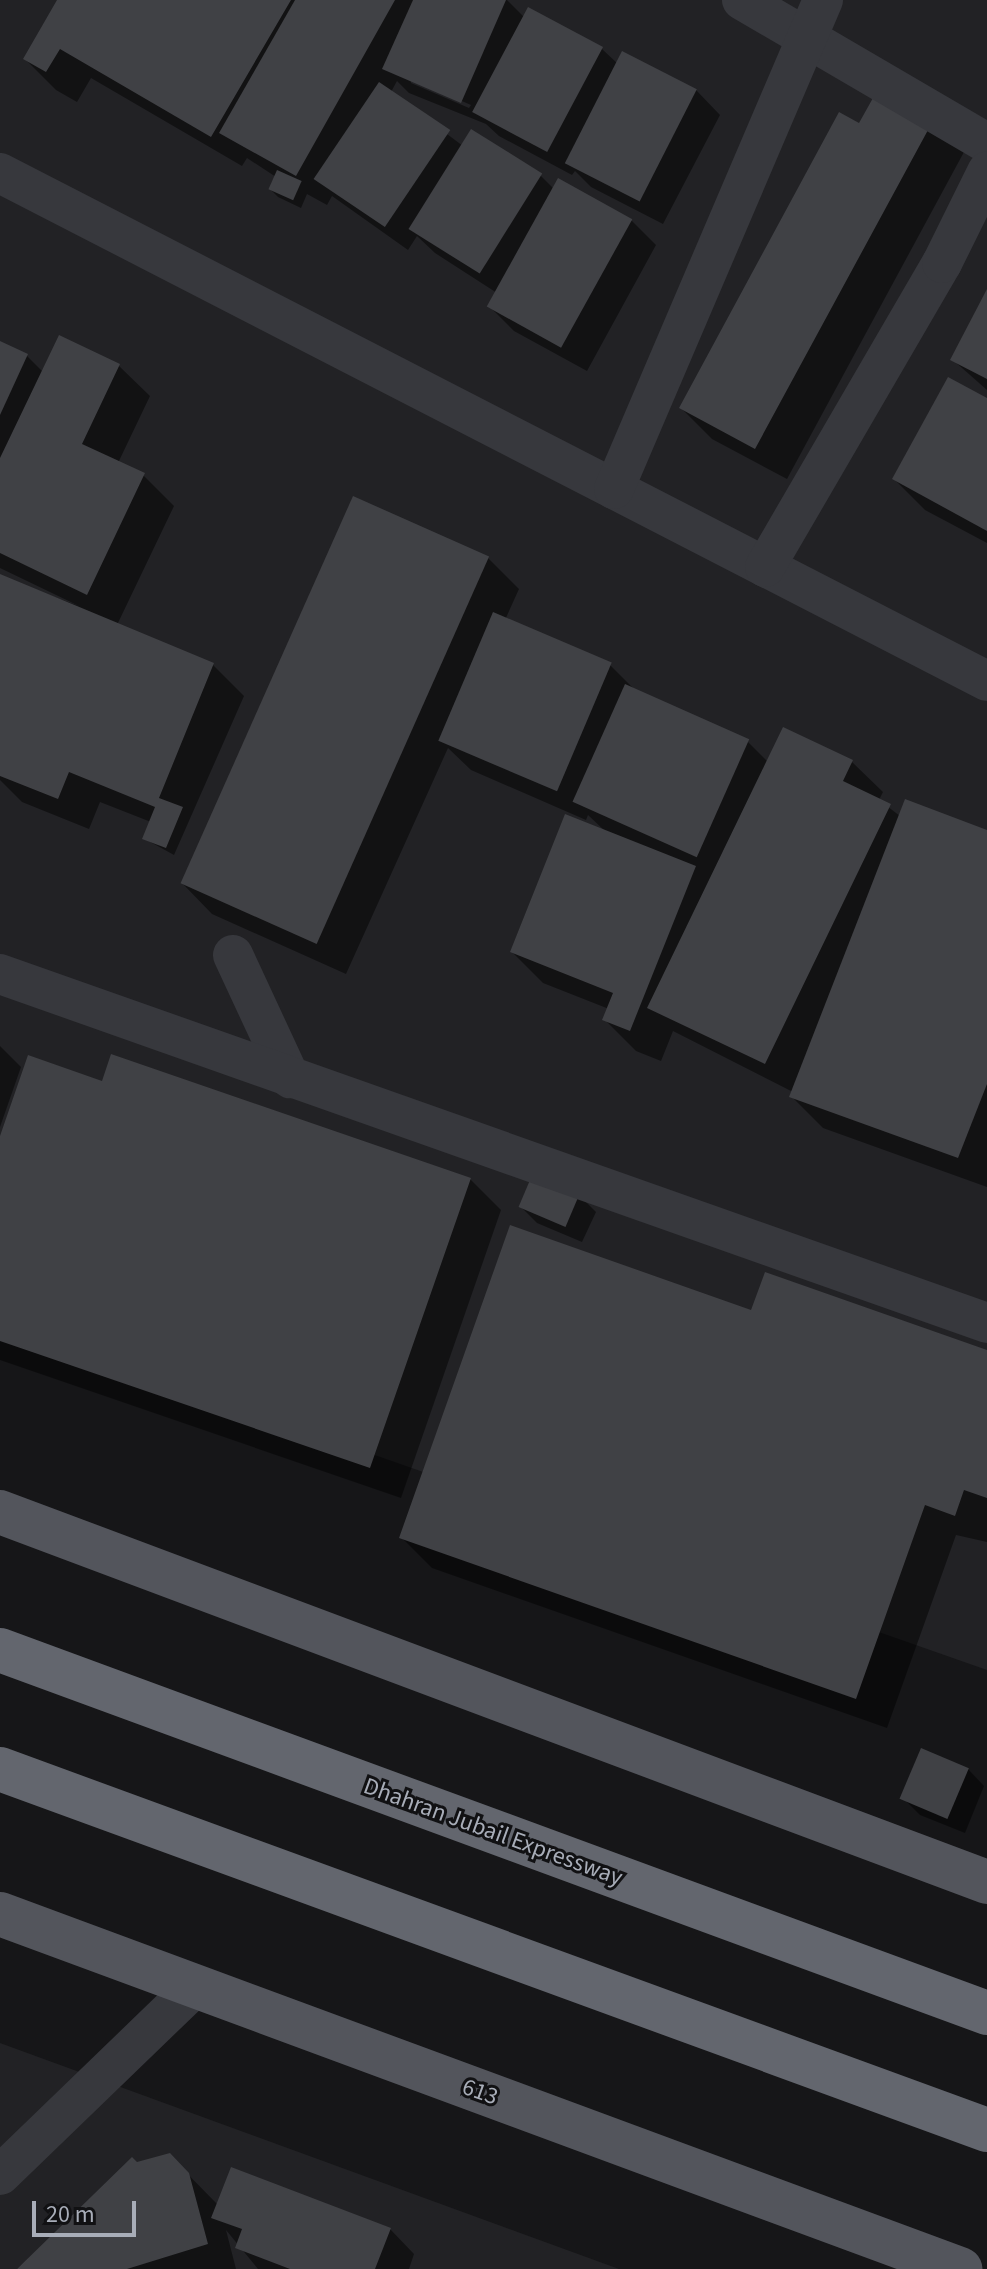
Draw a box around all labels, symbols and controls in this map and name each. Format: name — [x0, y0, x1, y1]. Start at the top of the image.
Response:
street label: Dhahran Jubail Expressway — [360, 1772, 626, 1892]
street label: 613 — [458, 2072, 502, 2112]
scale bar — [36, 2185, 140, 2235]
text: 20 m — [46, 2197, 95, 2232]

